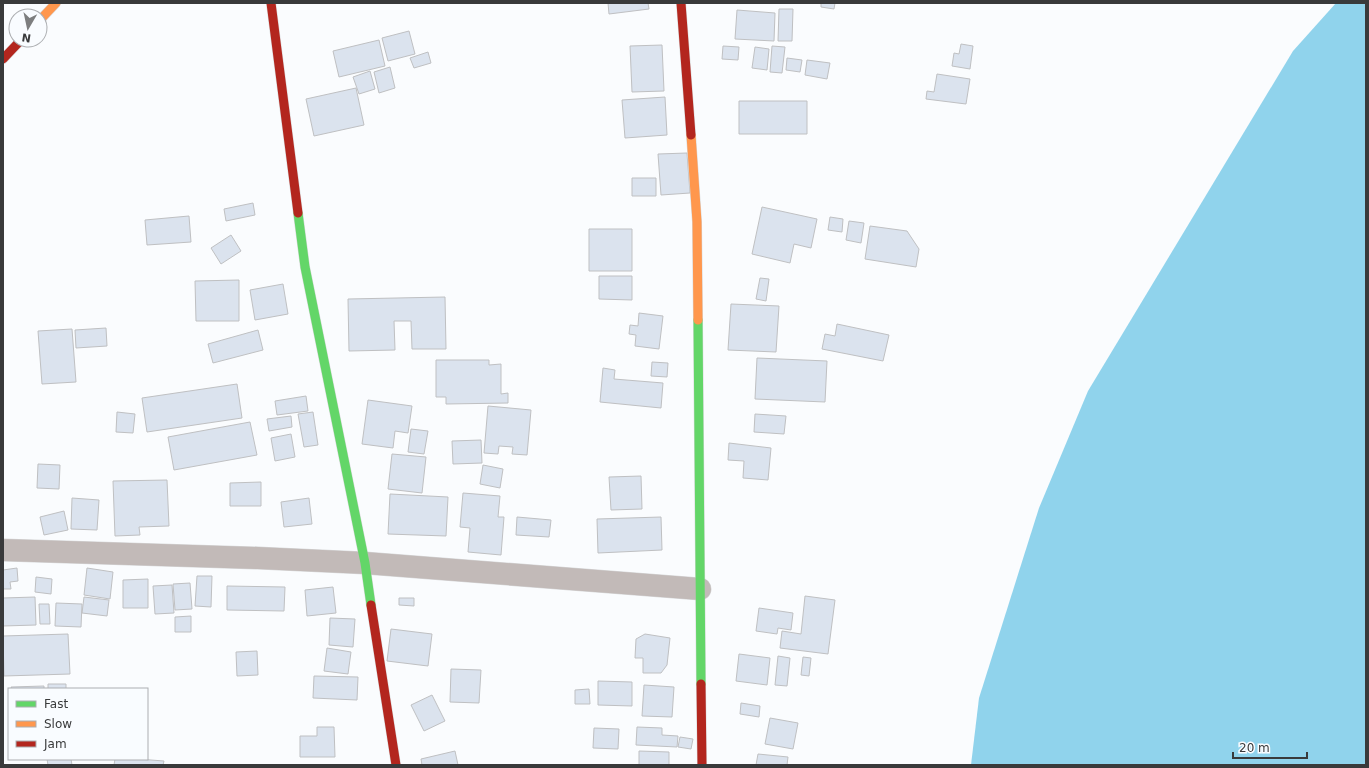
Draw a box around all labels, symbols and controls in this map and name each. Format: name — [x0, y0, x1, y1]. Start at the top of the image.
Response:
north arrow — [8, 8, 48, 48]
text: N — [21, 30, 32, 45]
legend — [8, 688, 148, 760]
text: Fast — [44, 697, 68, 711]
text: Slow — [44, 717, 72, 731]
scale bar — [1233, 734, 1307, 760]
text: Jam — [43, 737, 67, 751]
text: 20 m — [1239, 741, 1270, 755]

